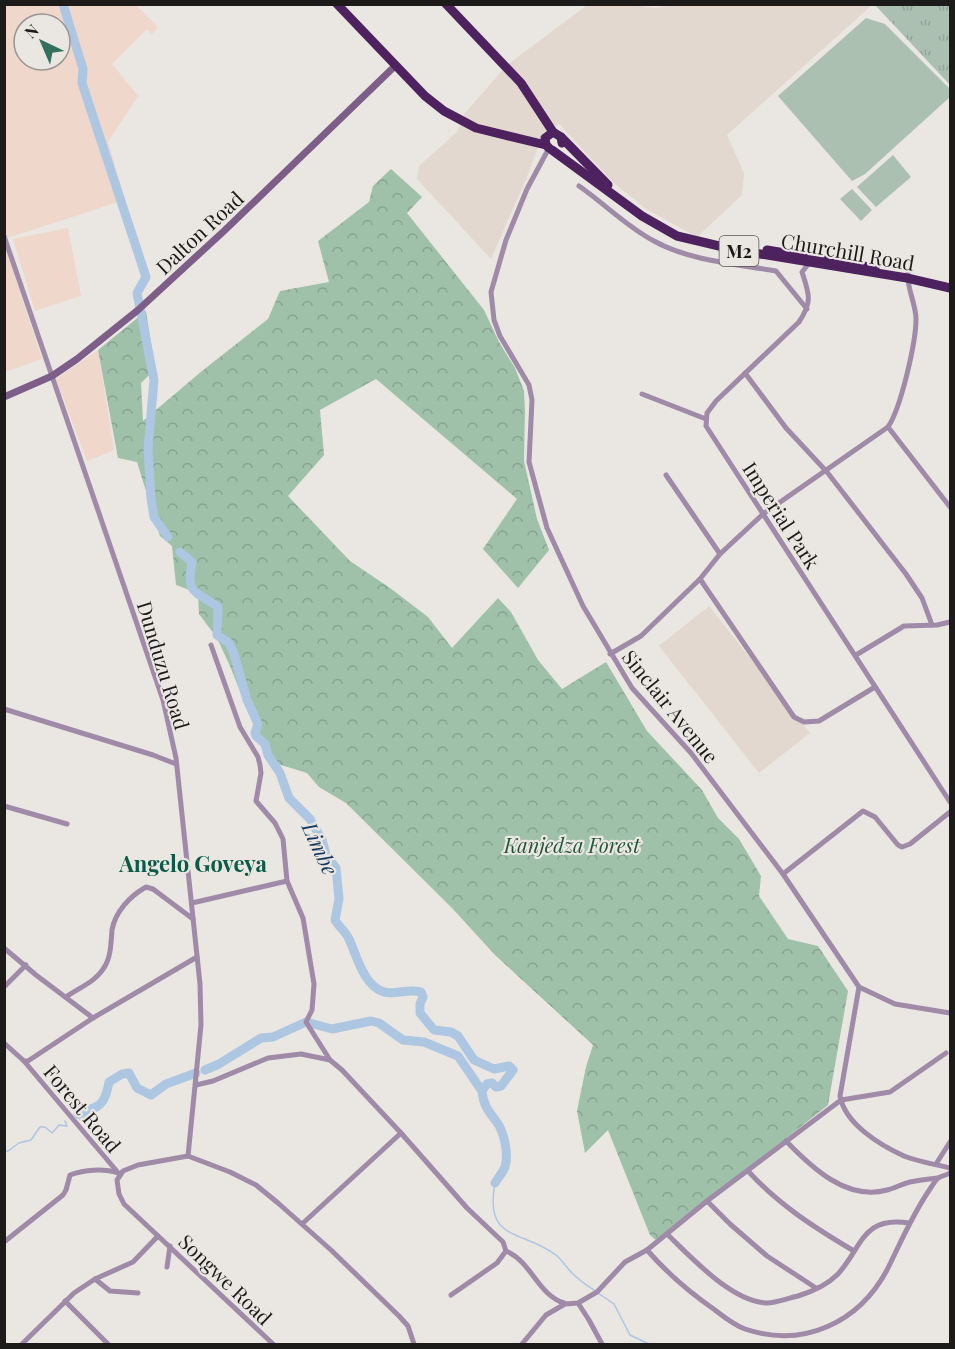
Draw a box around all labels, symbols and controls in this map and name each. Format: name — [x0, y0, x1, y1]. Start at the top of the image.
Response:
north arrow — [12, 12, 72, 72]
text: N — [20, 19, 43, 42]
street label: Dalton Road — [149, 184, 249, 280]
street label: Churchill Road — [779, 226, 917, 276]
road number: M2 — [720, 236, 758, 266]
street label: Imperial Park — [737, 456, 827, 574]
street label: Dunduzu Road — [132, 598, 196, 733]
street label: Sinclair Avenue — [617, 644, 725, 768]
water label: Limbe — [296, 816, 345, 879]
park label: Kanjedza Forest — [503, 831, 641, 858]
district label: Angelo Goveya — [118, 848, 267, 878]
street label: Forest Road — [38, 1058, 128, 1158]
street label: Songwe Road — [174, 1228, 279, 1331]

